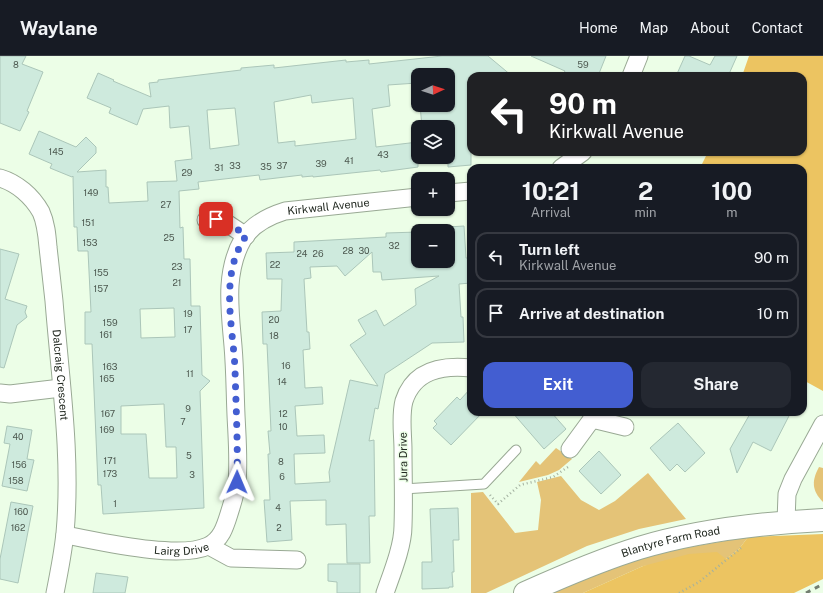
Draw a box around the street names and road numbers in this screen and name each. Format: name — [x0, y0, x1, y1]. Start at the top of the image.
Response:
street label: Kirkwall Avenue — [287, 196, 370, 217]
street label: Dalcraig Crescent — [50, 329, 71, 421]
street label: Jura Drive — [397, 432, 409, 482]
street label: Blantyre Farm Road — [620, 524, 721, 559]
street label: Lairg Drive — [154, 540, 211, 557]

